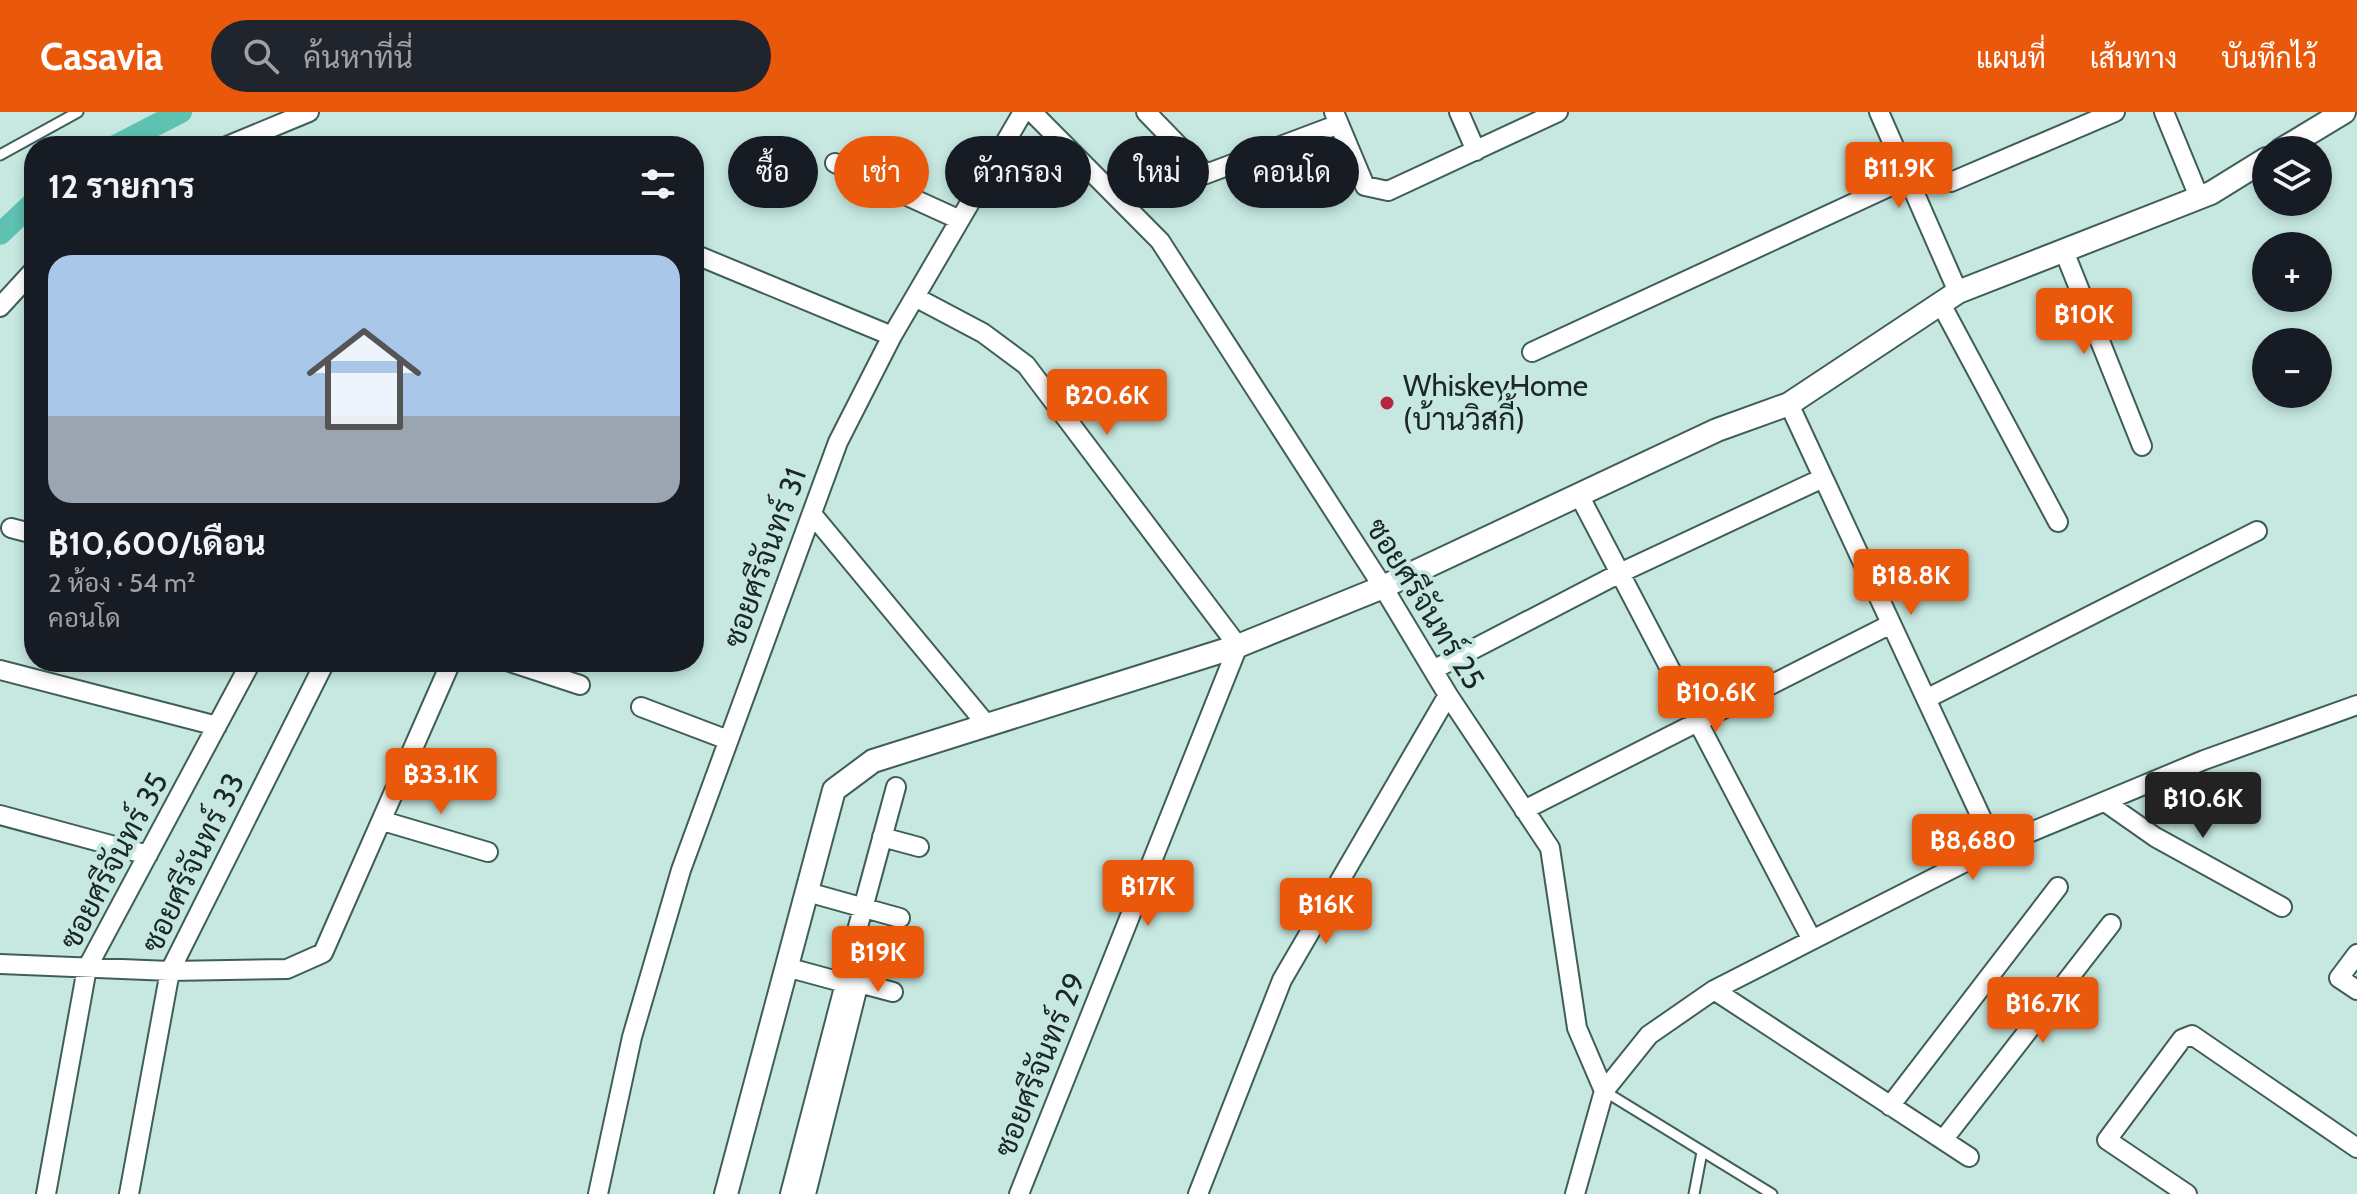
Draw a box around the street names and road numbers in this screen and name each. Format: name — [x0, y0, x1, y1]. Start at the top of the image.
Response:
street label: ซอยศรีจันทร์ 31 — [714, 463, 814, 653]
street label: ซอยศรีจันทร์ 25 — [1358, 511, 1494, 696]
street label: ซอยศรีจันทร์ 35 — [51, 765, 176, 956]
street label: ซอยศรีจันทร์ 33 — [132, 767, 252, 959]
street label: ซอยศรีจันทร์ 29 — [985, 967, 1093, 1162]

